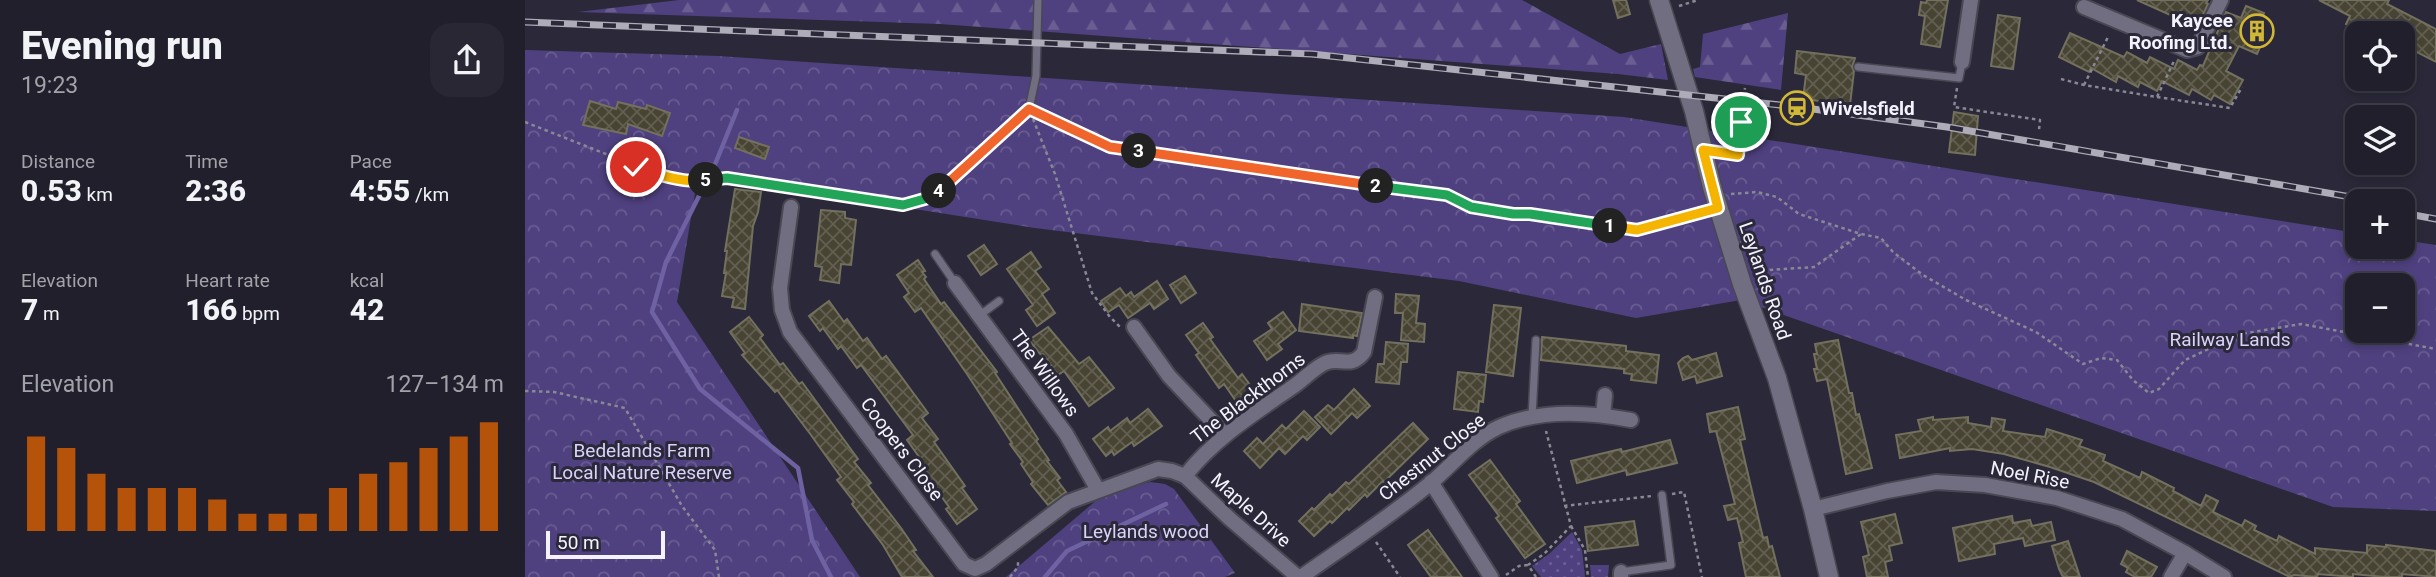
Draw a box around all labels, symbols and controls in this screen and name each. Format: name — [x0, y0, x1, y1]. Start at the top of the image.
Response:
place label: Kaycee Roofing Ltd. — [2129, 9, 2233, 54]
building icon: Kaycee Roofing Ltd. — [2238, 12, 2276, 50]
map controls — [2345, 21, 2415, 343]
button: locate — [2345, 21, 2415, 91]
button: share — [430, 23, 504, 97]
text: Evening run — [21, 24, 223, 68]
text: 19:23 — [21, 72, 78, 99]
station icon: Wivelsfield — [1778, 89, 1816, 127]
pin — [1711, 92, 1771, 152]
place label: Wivelsfield — [1821, 97, 1915, 120]
icon: arrive — [1722, 103, 1760, 141]
button: layers — [2345, 105, 2415, 175]
pin: 3 — [1121, 134, 1157, 168]
pin — [606, 137, 666, 197]
text: 3 — [1133, 139, 1144, 162]
icon: check — [617, 148, 655, 186]
text: Distance — [21, 150, 95, 173]
text: Time — [185, 150, 228, 173]
text: Pace — [350, 150, 392, 173]
pin: 5 — [689, 162, 723, 198]
text: 5 — [700, 168, 711, 191]
pin: 2 — [1359, 168, 1393, 204]
text: 0.53 — [21, 173, 82, 208]
text: 2:36 — [185, 173, 246, 208]
text: 4:55 — [350, 173, 410, 208]
pin: 4 — [921, 174, 957, 208]
text: 2 — [1370, 174, 1381, 197]
text: 4 — [933, 179, 944, 202]
text: km — [82, 183, 113, 206]
text: /km — [410, 183, 449, 206]
button: + — [2345, 189, 2415, 259]
pin: 1 — [1593, 208, 1627, 244]
text: 1 — [1604, 214, 1615, 237]
street label: Leylands Road — [1734, 219, 1796, 343]
text: Elevation — [21, 269, 98, 292]
text: Heart rate — [185, 269, 270, 292]
text: kcal — [350, 269, 384, 292]
button: − — [2345, 273, 2415, 343]
text: 7 — [21, 292, 38, 327]
text: 166 — [185, 292, 237, 327]
text: 42 — [350, 292, 384, 327]
text: m — [38, 302, 60, 325]
text: bpm — [237, 302, 280, 325]
street label: The Willows — [1006, 325, 1084, 421]
park label: Railway Lands — [2169, 328, 2291, 351]
street label: The Blackthorns — [1186, 348, 1310, 448]
text: Elevation — [21, 371, 114, 398]
text: 127–134 m — [385, 371, 504, 398]
street label: Coopers Close — [856, 393, 948, 505]
street label: Chestnut Close — [1374, 408, 1490, 506]
park label: Bedelands Farm Local Nature Reserve — [552, 439, 732, 484]
street label: Noel Rise — [1989, 456, 2071, 494]
street label: Maple Drive — [1206, 468, 1296, 552]
park label: Leylands wood — [1083, 520, 1209, 543]
scale bar — [546, 528, 665, 560]
text: 50 m — [557, 531, 600, 554]

